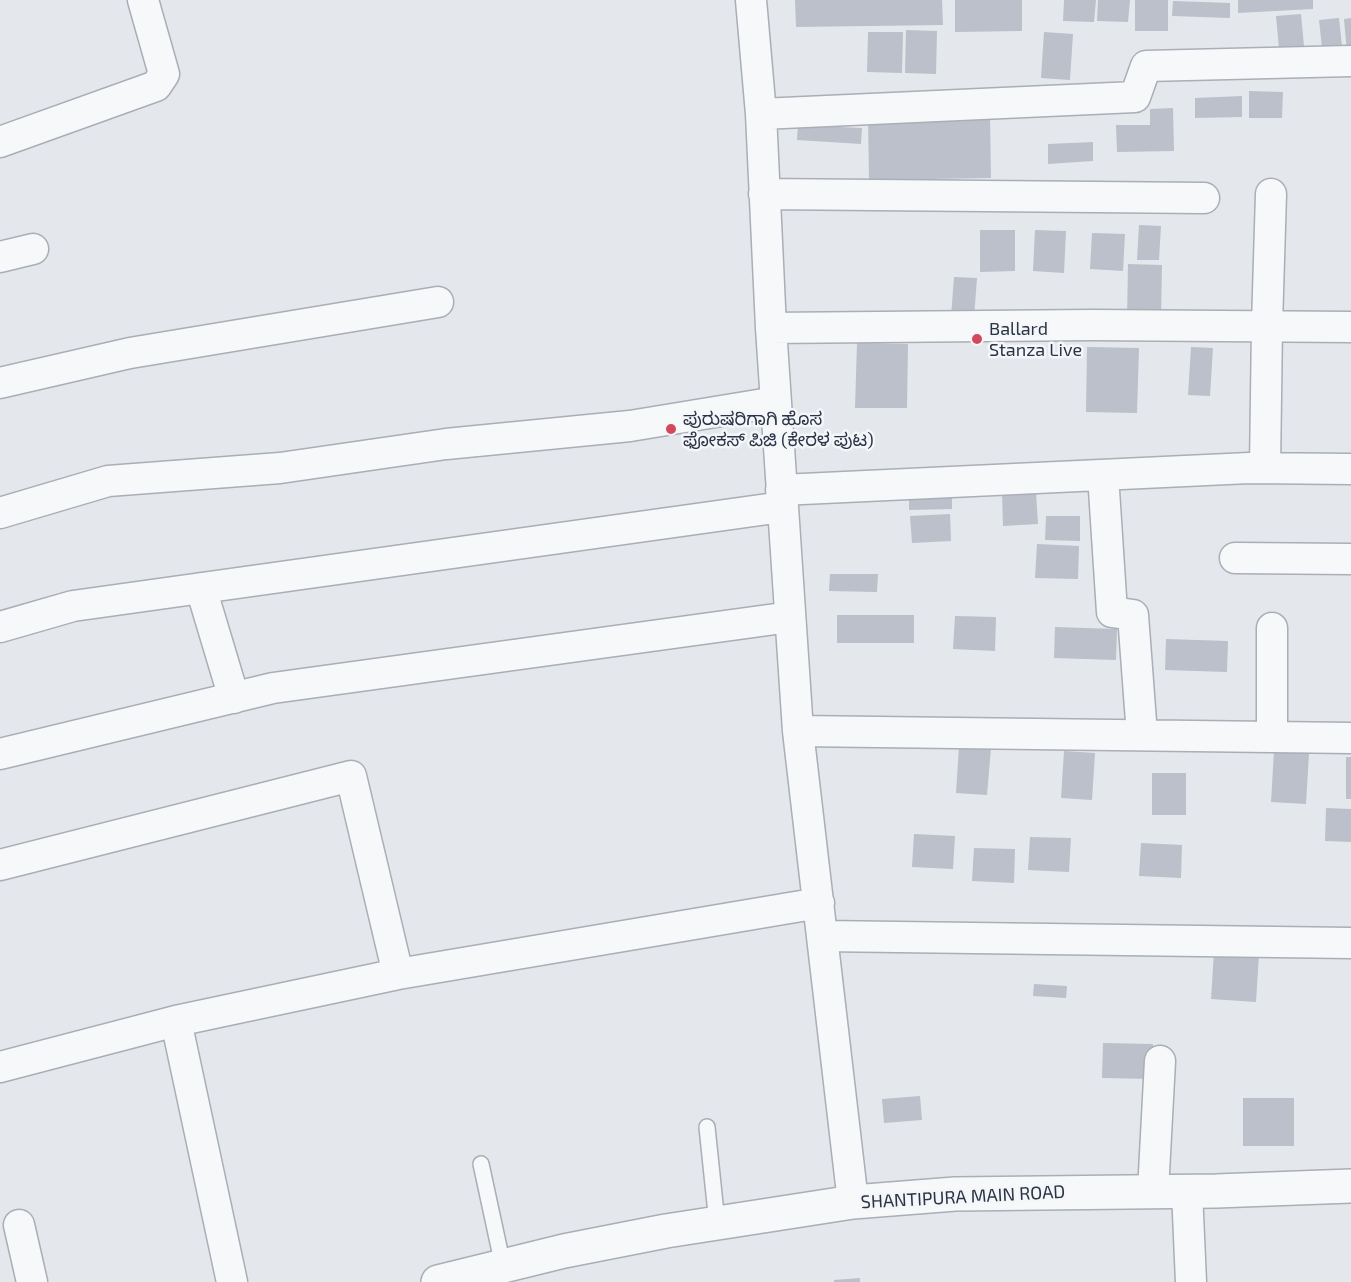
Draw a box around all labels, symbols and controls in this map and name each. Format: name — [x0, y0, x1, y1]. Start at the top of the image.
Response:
place label: Ballard Stanza Live — [989, 318, 1082, 360]
marker: Ballard Stanza Live — [970, 332, 984, 346]
place label: ಪುರುಷರಿಗಾಗಿ ಹೊಸ ಫೋಕಸ್ ಪಿಜಿ (ಕೇರಳ ಪುಟ) — [683, 408, 874, 450]
marker: ಪುರುಷರಿಗಾಗಿ ಹೊಸ ಫೋಕಸ್ ಪಿಜಿ (ಕೇರಳ ಪುಟ) — [664, 422, 678, 436]
street label: SHANTIPURA MAIN ROAD — [860, 1181, 1066, 1213]

